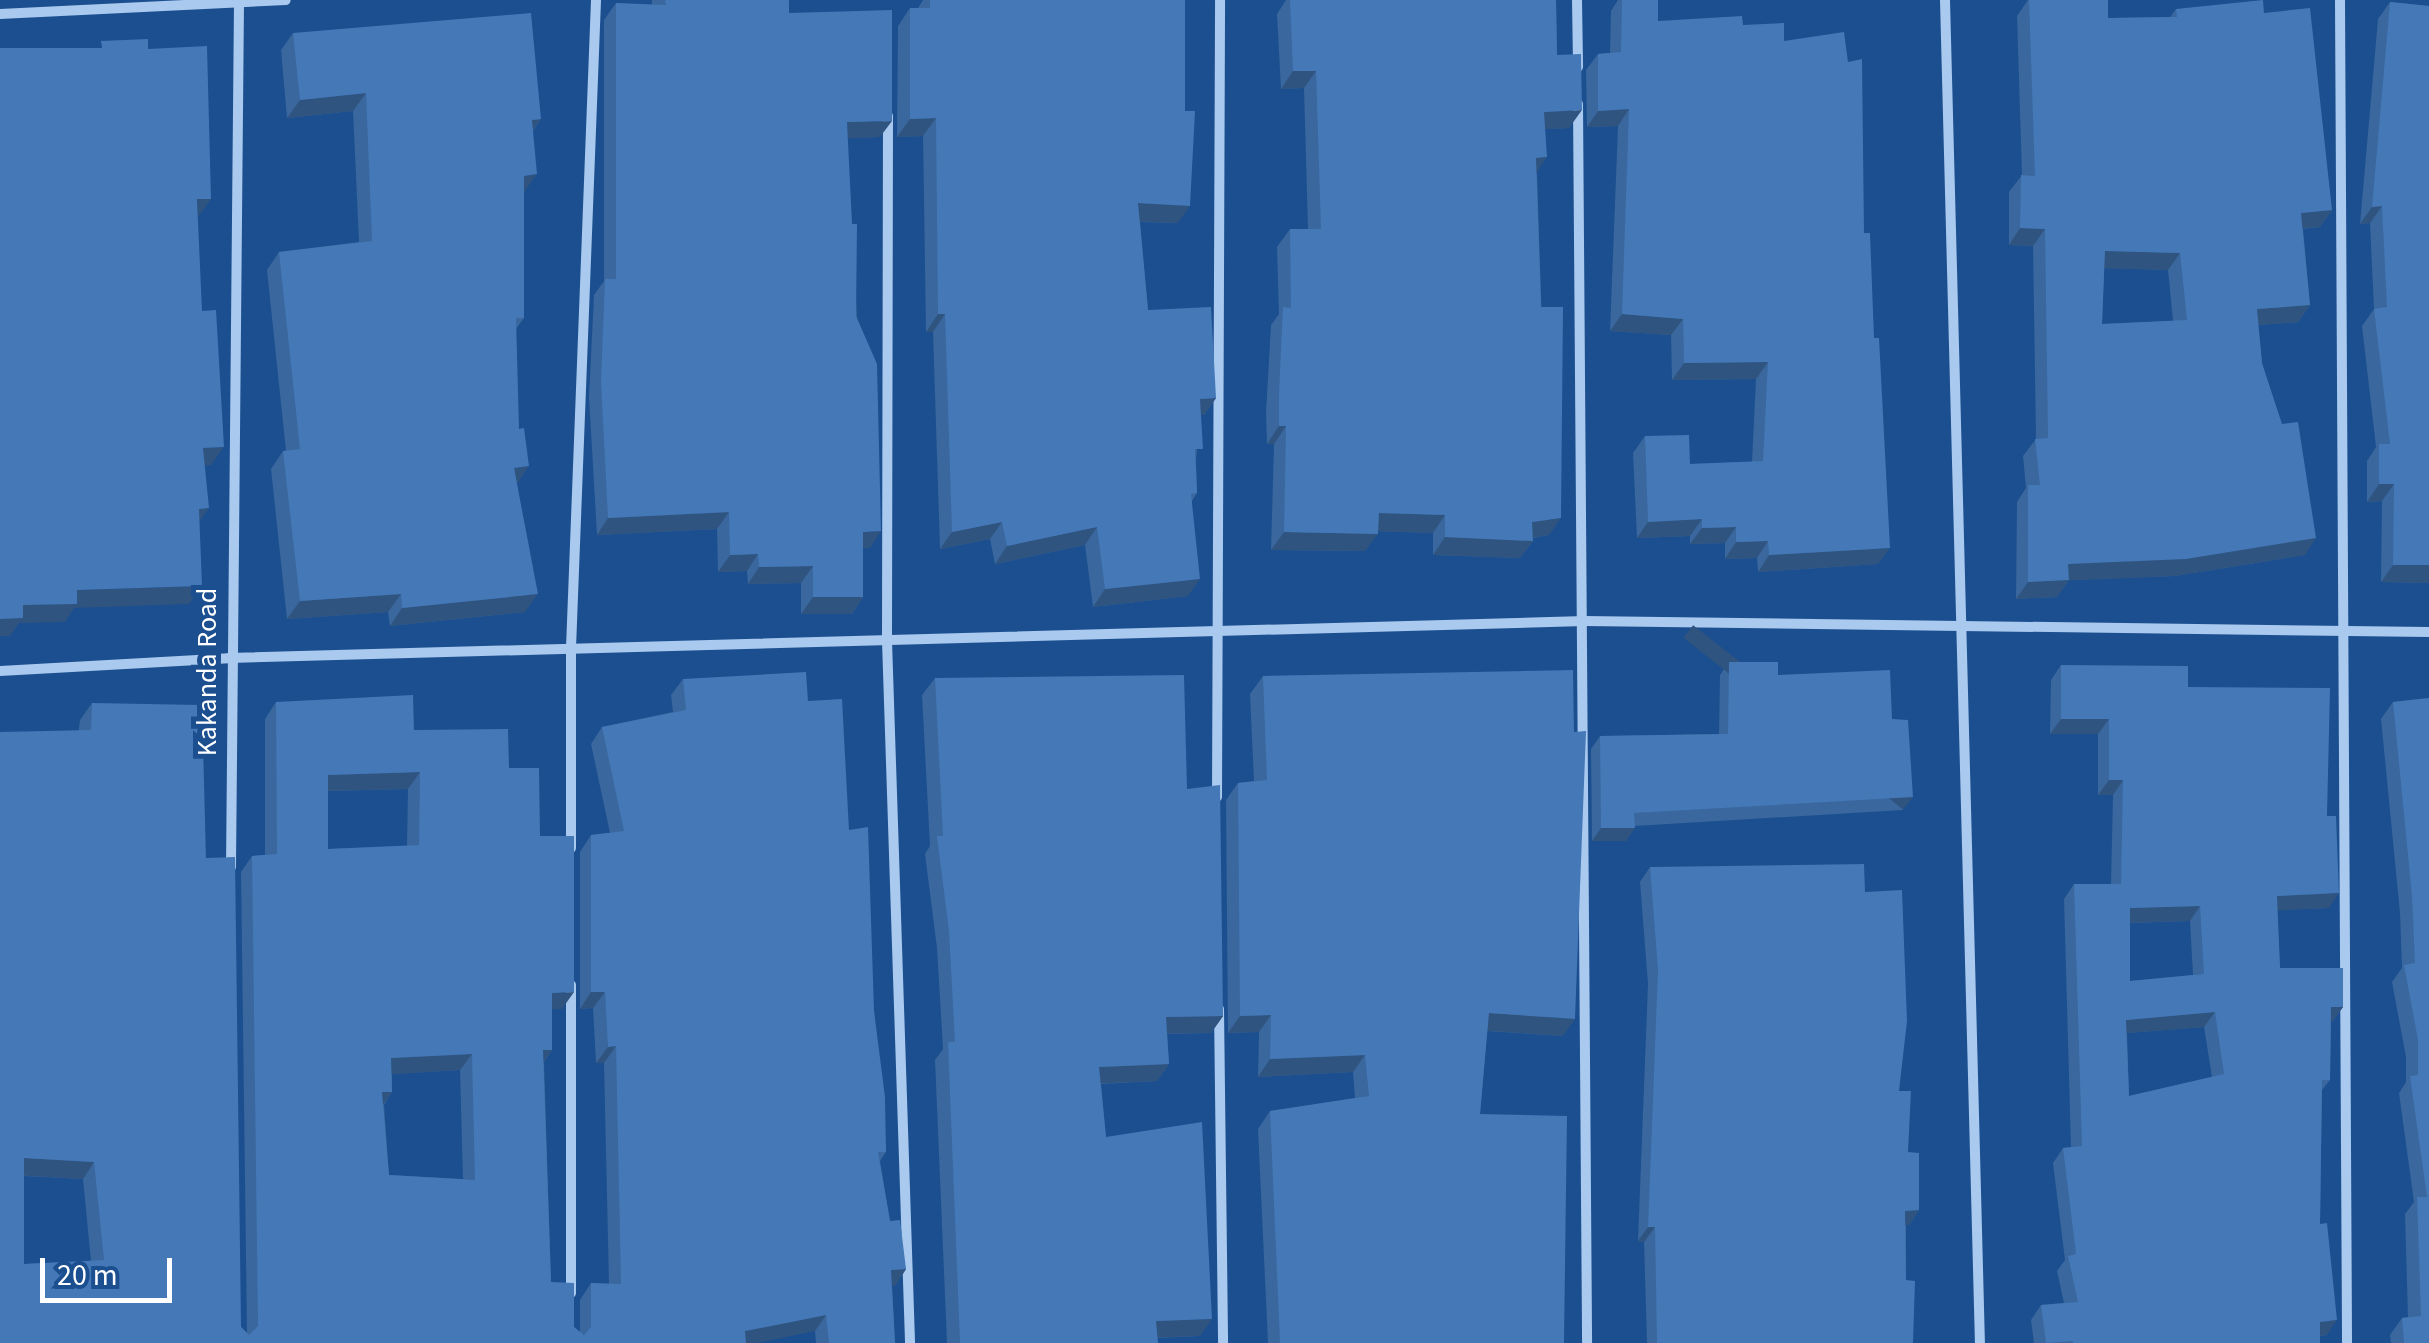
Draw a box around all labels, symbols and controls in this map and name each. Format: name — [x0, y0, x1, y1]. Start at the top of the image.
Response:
street label: Kakanda Road — [190, 588, 224, 756]
scale bar — [45, 1238, 178, 1300]
text: 20 m — [57, 1254, 118, 1297]

